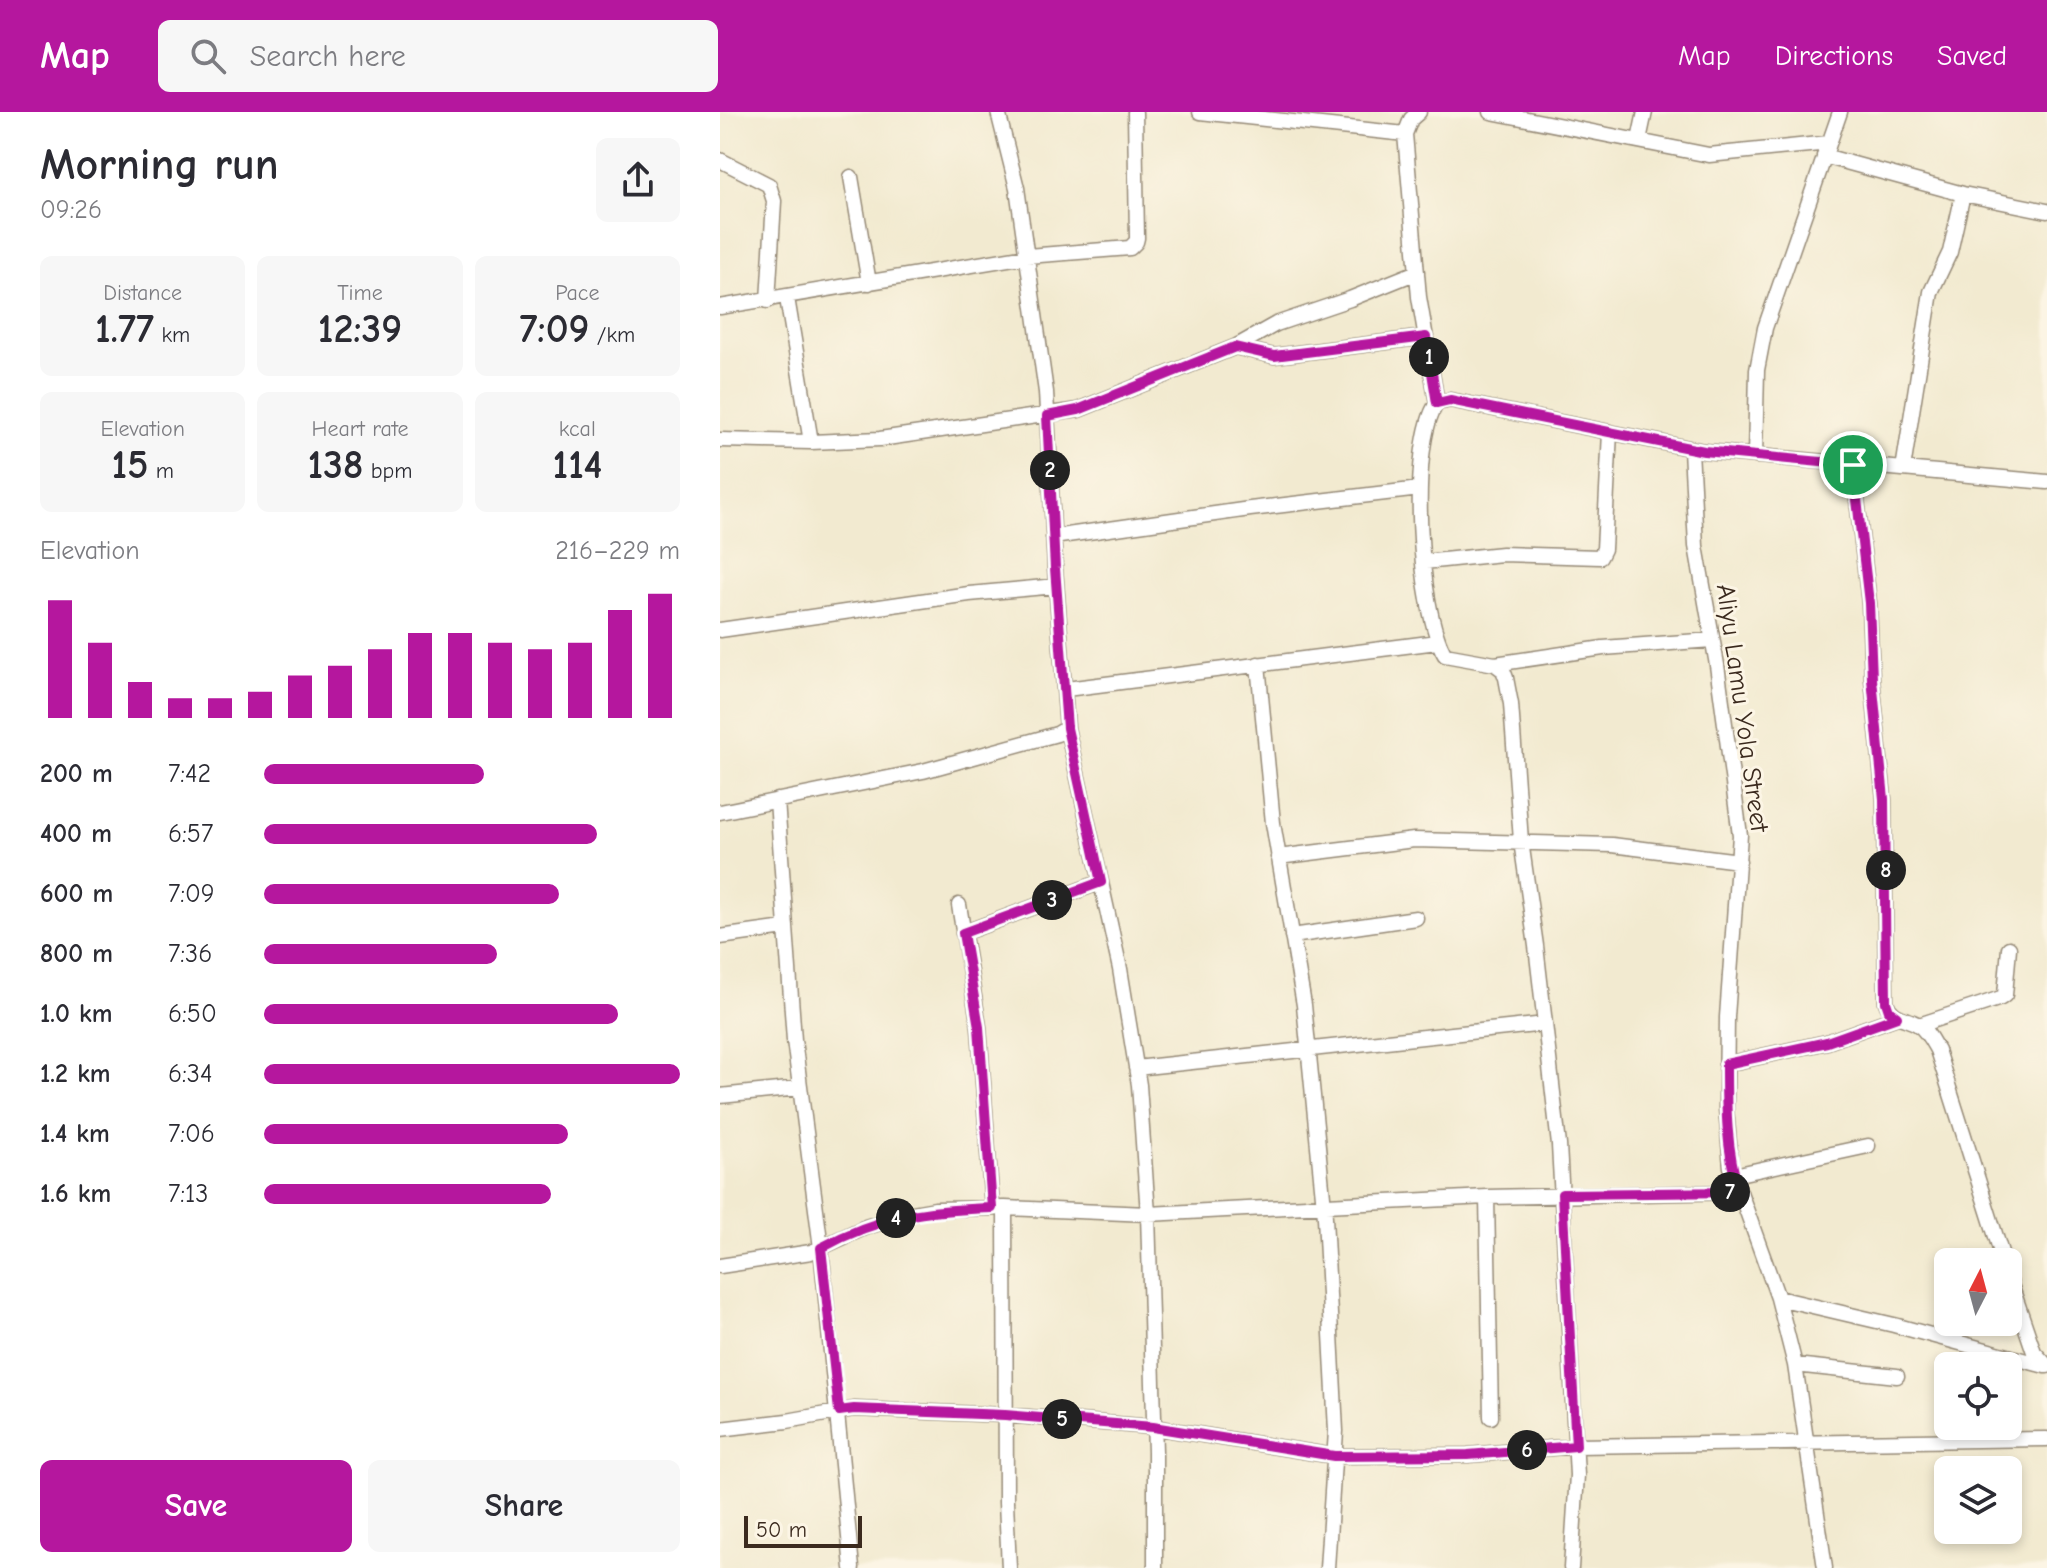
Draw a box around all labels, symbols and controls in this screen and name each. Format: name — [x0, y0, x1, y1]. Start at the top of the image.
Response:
search box — [158, 20, 718, 92]
text: Map — [40, 34, 110, 78]
icon: search — [186, 34, 230, 78]
text: Search here — [250, 39, 406, 74]
text: Map — [1678, 40, 1731, 72]
text: Directions — [1775, 40, 1893, 72]
text: Saved — [1937, 40, 2007, 72]
button: share — [596, 138, 680, 222]
text: Morning run — [40, 139, 279, 190]
text: 09:26 — [40, 195, 102, 225]
text: Distance — [103, 280, 182, 306]
text: Time — [337, 280, 383, 306]
text: Pace — [555, 280, 600, 306]
text: 1.77 — [95, 306, 154, 352]
text: 12:39 — [318, 306, 402, 352]
text: 7:09 — [519, 306, 589, 352]
text: km — [154, 322, 190, 348]
text: /km — [589, 322, 635, 348]
pin: 1 — [1409, 337, 1449, 377]
text: 1 — [1425, 344, 1433, 370]
text: Elevation — [101, 416, 185, 442]
text: Heart rate — [311, 416, 408, 442]
text: kcal — [559, 416, 596, 442]
pin — [1819, 431, 1887, 499]
text: 15 — [111, 442, 148, 488]
text: 138 — [308, 442, 363, 488]
text: 114 — [552, 442, 602, 488]
icon: arrive — [1831, 443, 1875, 487]
pin: 2 — [1030, 450, 1070, 490]
text: 2 — [1045, 457, 1055, 483]
text: m — [148, 458, 174, 484]
text: bpm — [363, 458, 412, 484]
text: Elevation — [40, 536, 140, 566]
text: 216–229 m — [555, 536, 680, 566]
street label: Aliyu Lamu Yola Street — [1710, 582, 1774, 836]
text: 200 m — [40, 759, 113, 789]
text: 7:42 — [168, 759, 211, 789]
text: 400 m — [40, 819, 112, 849]
text: 6:57 — [168, 819, 213, 849]
pin: 8 — [1866, 850, 1906, 890]
text: 8 — [1880, 857, 1892, 883]
text: 600 m — [40, 879, 113, 909]
text: 7:09 — [168, 879, 215, 909]
pin: 3 — [1032, 880, 1072, 920]
text: 3 — [1047, 887, 1057, 913]
text: 800 m — [40, 939, 113, 969]
text: 7:36 — [168, 939, 212, 969]
text: 1.0 km — [40, 999, 112, 1029]
text: 6:50 — [168, 999, 217, 1029]
text: 1.2 km — [40, 1059, 111, 1089]
text: 6:34 — [168, 1059, 213, 1089]
text: 1.4 km — [40, 1119, 110, 1149]
text: 7:06 — [168, 1119, 215, 1149]
pin: 7 — [1710, 1172, 1750, 1212]
text: 1.6 km — [40, 1179, 111, 1209]
text: 7:13 — [168, 1179, 208, 1209]
text: 7 — [1725, 1179, 1735, 1205]
pin: 4 — [876, 1198, 916, 1238]
text: 4 — [891, 1205, 901, 1231]
north arrow — [1934, 1248, 2022, 1336]
map controls — [1934, 1248, 2022, 1544]
button: locate — [1934, 1352, 2022, 1440]
pin: 5 — [1042, 1399, 1082, 1439]
text: 5 — [1056, 1406, 1068, 1432]
pin: 6 — [1507, 1430, 1547, 1470]
text: 6 — [1521, 1437, 1533, 1463]
button: layers — [1934, 1456, 2022, 1544]
button: Save — [40, 1460, 352, 1552]
button: Share — [368, 1460, 680, 1552]
scale bar — [744, 1512, 862, 1548]
text: 50 m — [756, 1517, 807, 1543]

